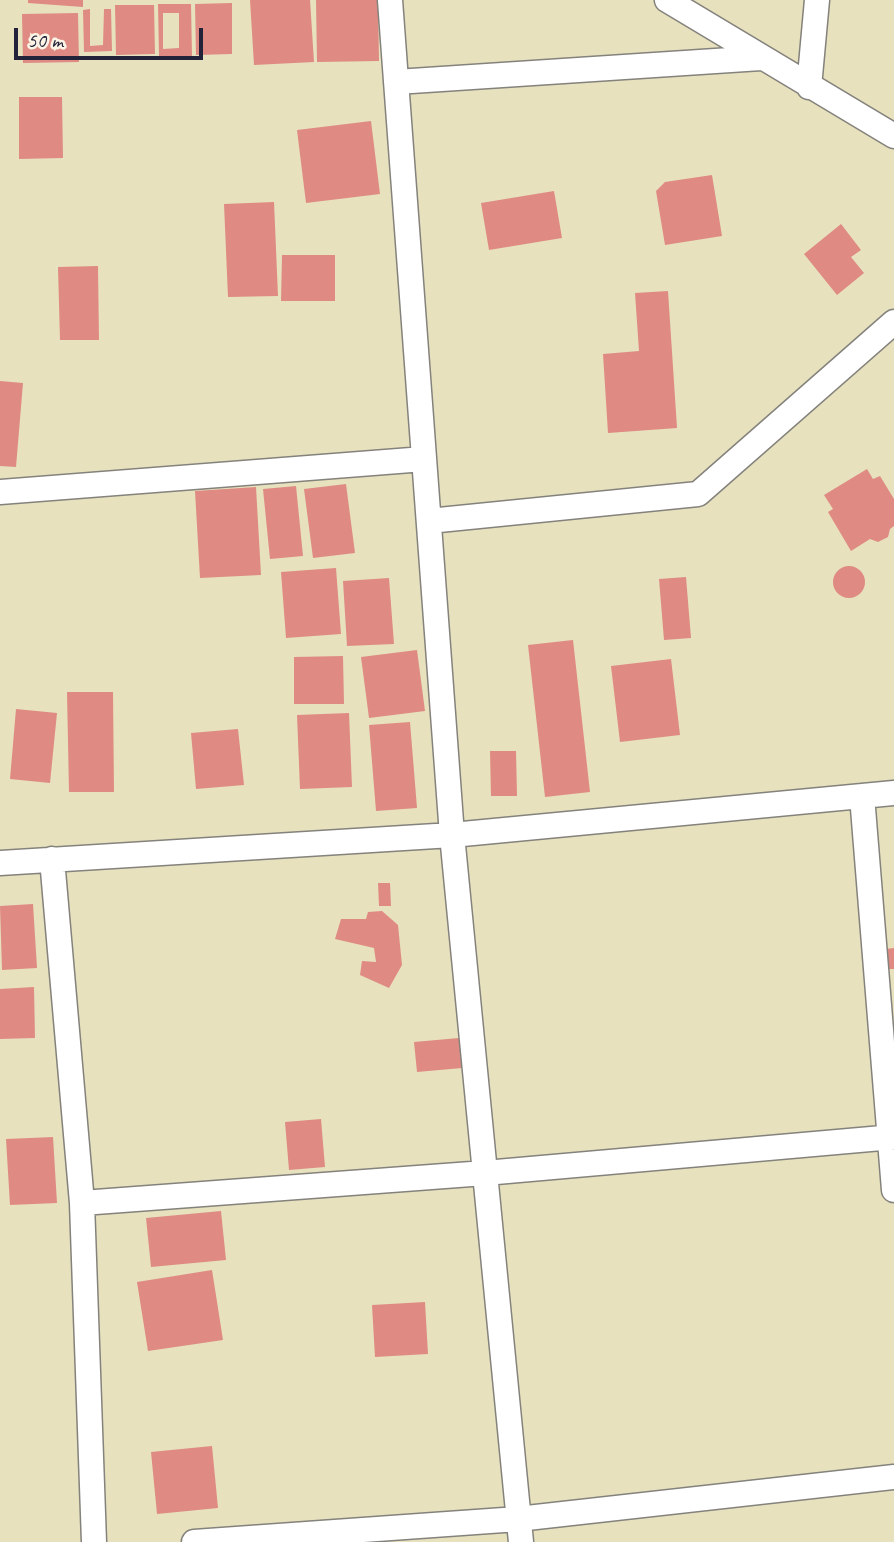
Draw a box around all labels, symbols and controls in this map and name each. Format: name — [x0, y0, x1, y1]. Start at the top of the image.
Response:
scale bar — [18, 14, 206, 58]
text: 50 m — [27, 27, 63, 53]

